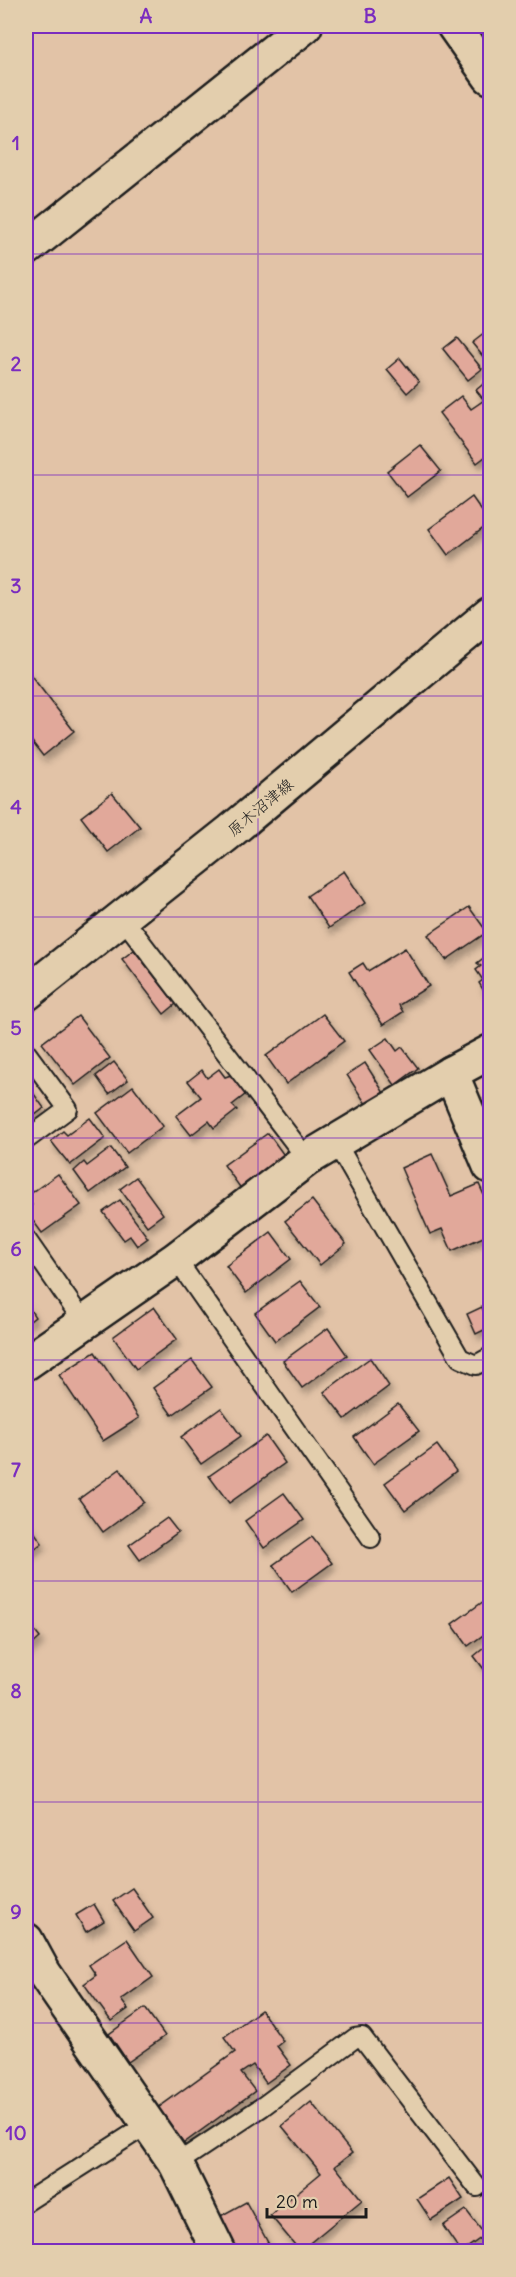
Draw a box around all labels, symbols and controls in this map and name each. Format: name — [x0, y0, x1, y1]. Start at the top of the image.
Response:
text: A — [140, 3, 153, 28]
text: B — [363, 3, 377, 28]
text: 1 — [12, 130, 20, 155]
text: 2 — [11, 351, 22, 376]
text: 3 — [10, 573, 22, 598]
street label: 原木沼津線 — [223, 774, 297, 840]
text: 4 — [10, 794, 22, 819]
text: 5 — [10, 1015, 22, 1040]
text: 6 — [10, 1236, 22, 1261]
text: 7 — [11, 1457, 21, 1482]
text: 8 — [10, 1678, 22, 1703]
text: 9 — [10, 1899, 22, 1924]
text: 10 — [5, 2120, 27, 2145]
scale bar — [267, 2181, 366, 2219]
text: 20 m — [276, 2190, 318, 2213]

